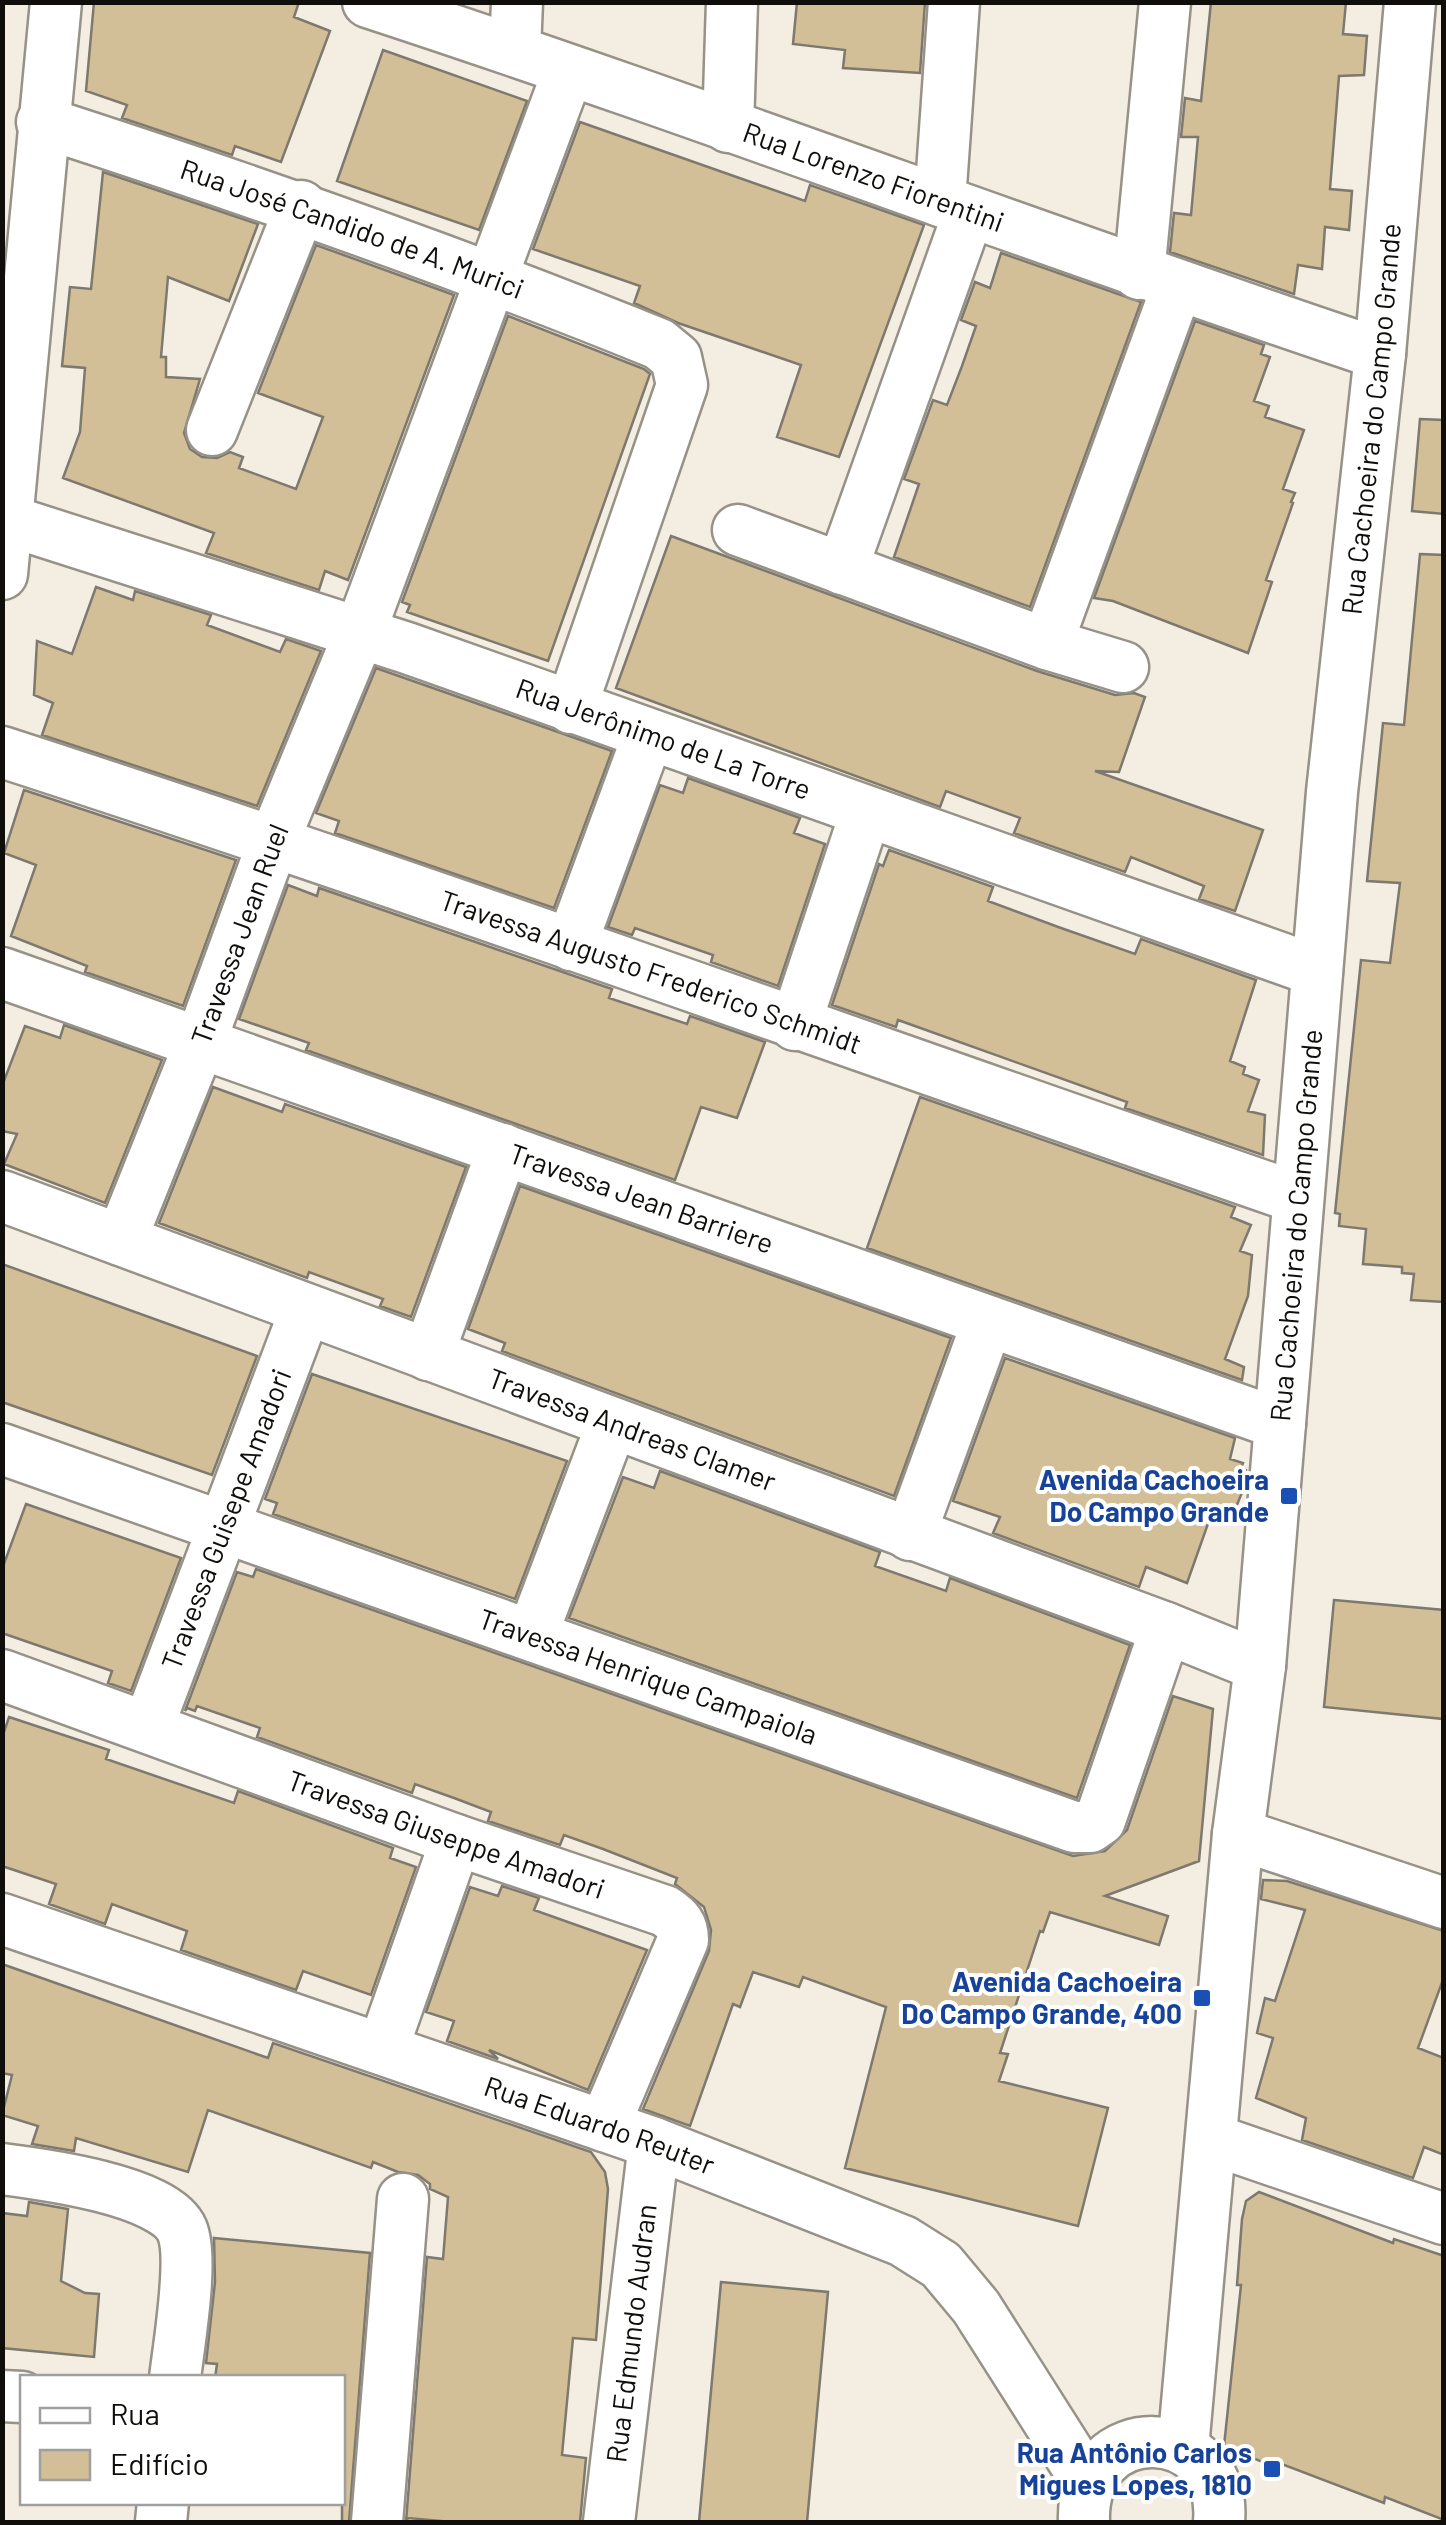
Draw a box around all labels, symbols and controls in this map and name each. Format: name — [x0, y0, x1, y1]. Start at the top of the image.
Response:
street label: Rua Lorenzo Fiorentini — [739, 114, 1009, 238]
street label: Rua José Candido de A. Murici — [176, 151, 529, 305]
street label: Rua Cachoeira do Campo Grande — [1334, 222, 1407, 616]
street label: Rua Jerônimo de La Torre — [512, 670, 816, 806]
street label: Travessa Jean Ruel — [183, 819, 295, 1049]
street label: Travessa Augusto Frederico Schmidt — [436, 882, 866, 1060]
street label: Rua Cachoeira do Campo Grande — [1262, 1028, 1328, 1423]
street label: Travessa Jean Barriere — [505, 1135, 778, 1260]
street label: Travessa Andreas Clamer — [484, 1360, 781, 1498]
street label: Travessa Guisepe Amadori — [153, 1364, 298, 1674]
place label: Avenida Cachoeira Do Campo Grande — [1039, 1462, 1269, 1528]
marker: Avenida Cachoeira Do Campo Grande — [1278, 1485, 1300, 1507]
street label: Travessa Henrique Campaiola — [475, 1601, 822, 1751]
street label: Travessa Giuseppe Amadori — [283, 1762, 609, 1905]
place label: Avenida Cachoeira Do Campo Grande, 400 — [901, 1964, 1182, 2030]
marker: Avenida Cachoeira Do Campo Grande, 400 — [1191, 1987, 1213, 2009]
street label: Rua Eduardo Reuter — [480, 2068, 720, 2181]
street label: Rua Edmundo Audran — [598, 2202, 663, 2465]
legend — [20, 2375, 345, 2505]
text: Rua — [110, 2395, 160, 2431]
place label: Rua Antônio Carlos Migues Lopes, 1810 — [1017, 2435, 1252, 2501]
text: Edifício — [110, 2445, 209, 2481]
marker: Rua Antônio Carlos Migues Lopes, 1810 — [1261, 2458, 1283, 2480]

